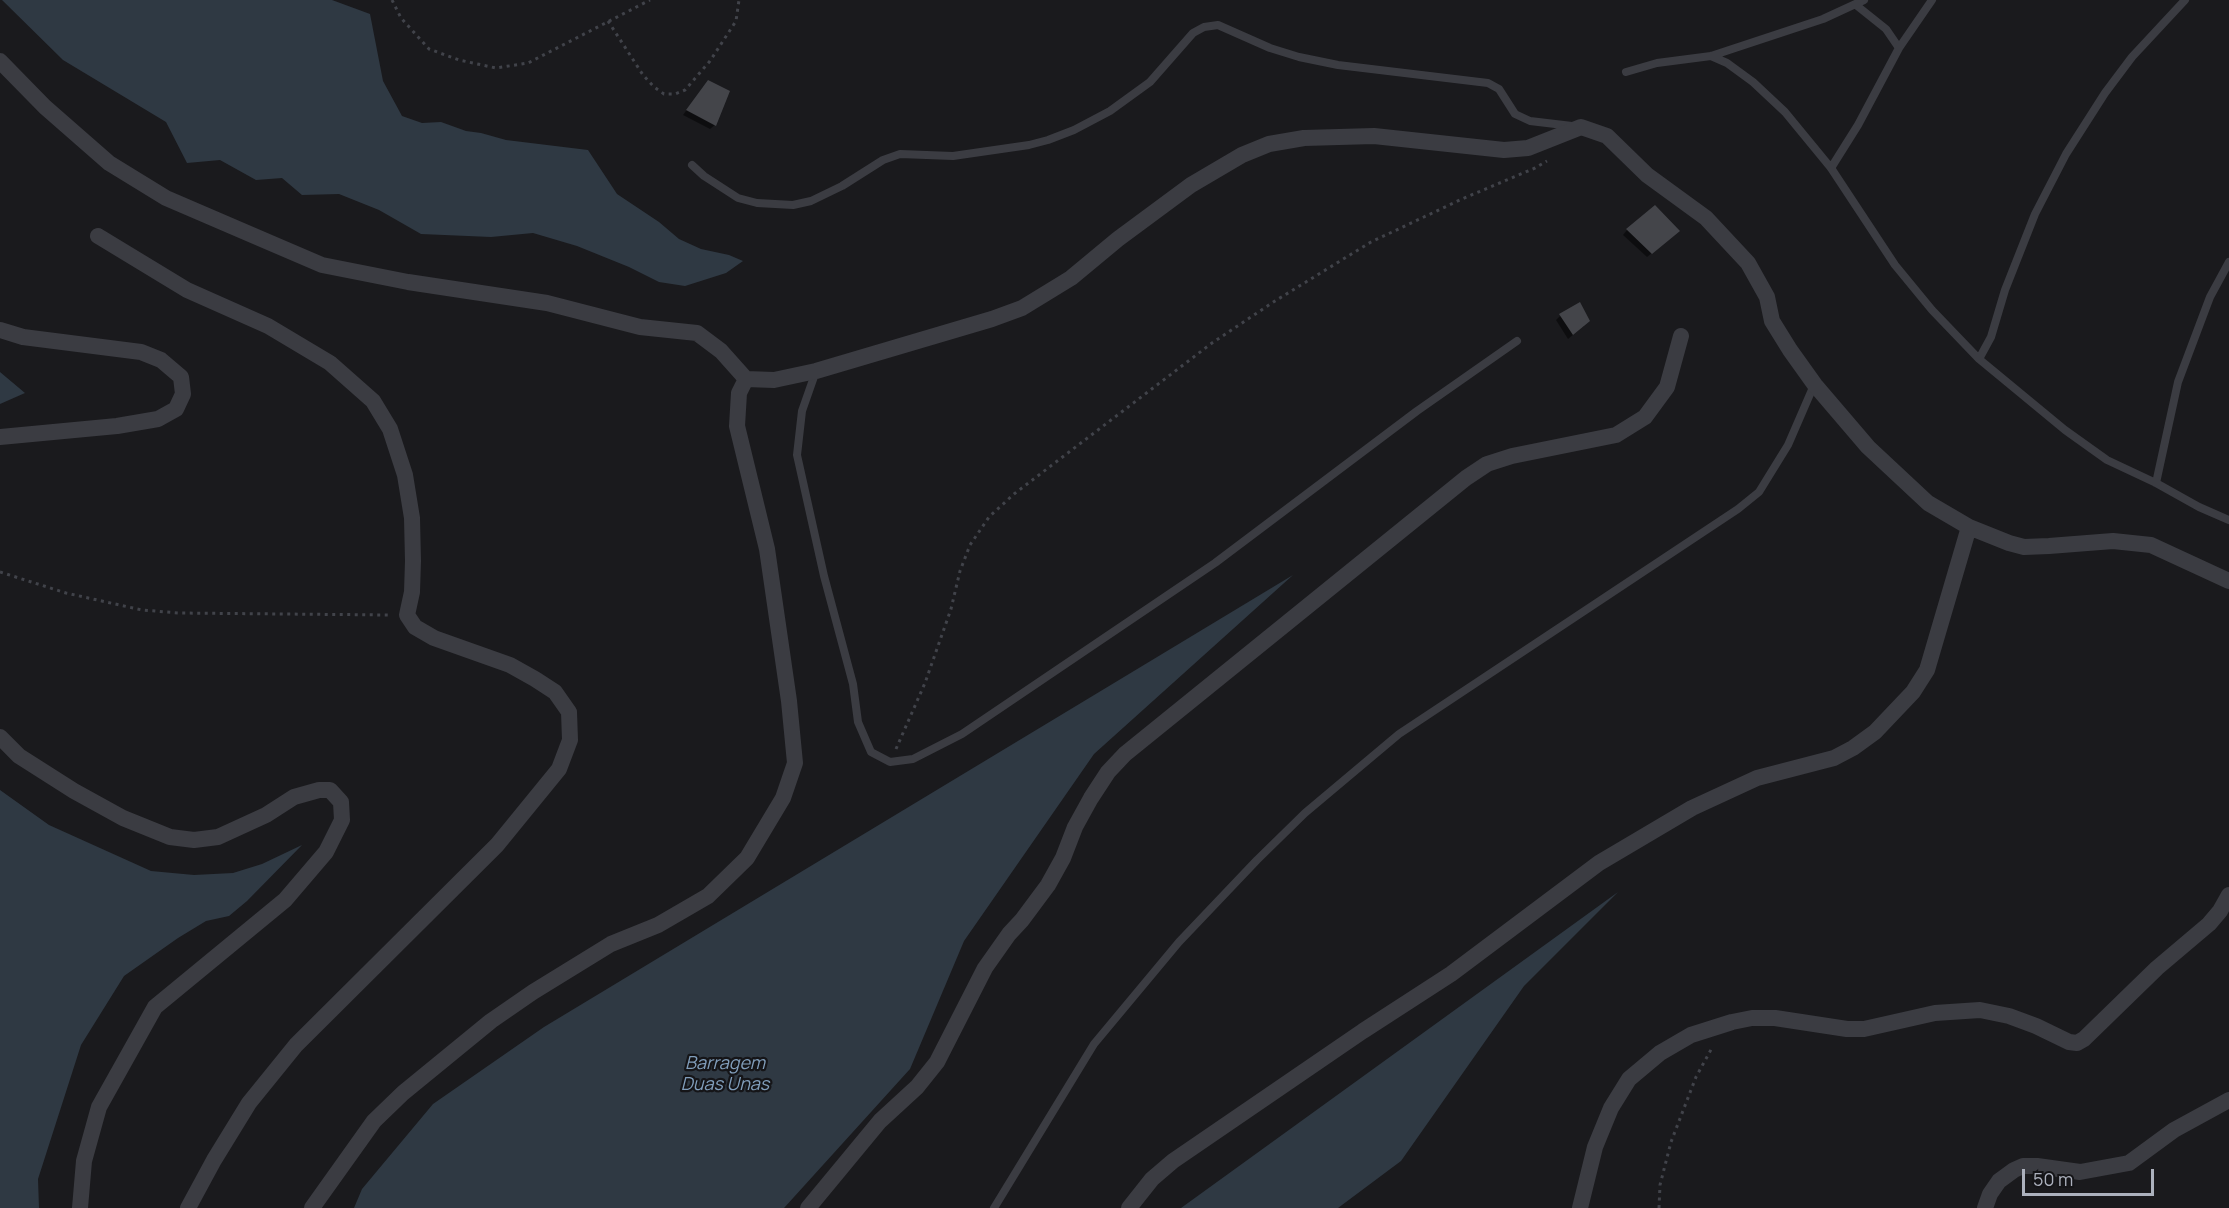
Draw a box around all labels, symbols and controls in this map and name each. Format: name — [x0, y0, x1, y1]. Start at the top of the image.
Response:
water label: Barragem Duas Unas — [681, 1053, 769, 1096]
scale bar — [2025, 1157, 2157, 1195]
text: 50 m — [2033, 1167, 2073, 1191]

